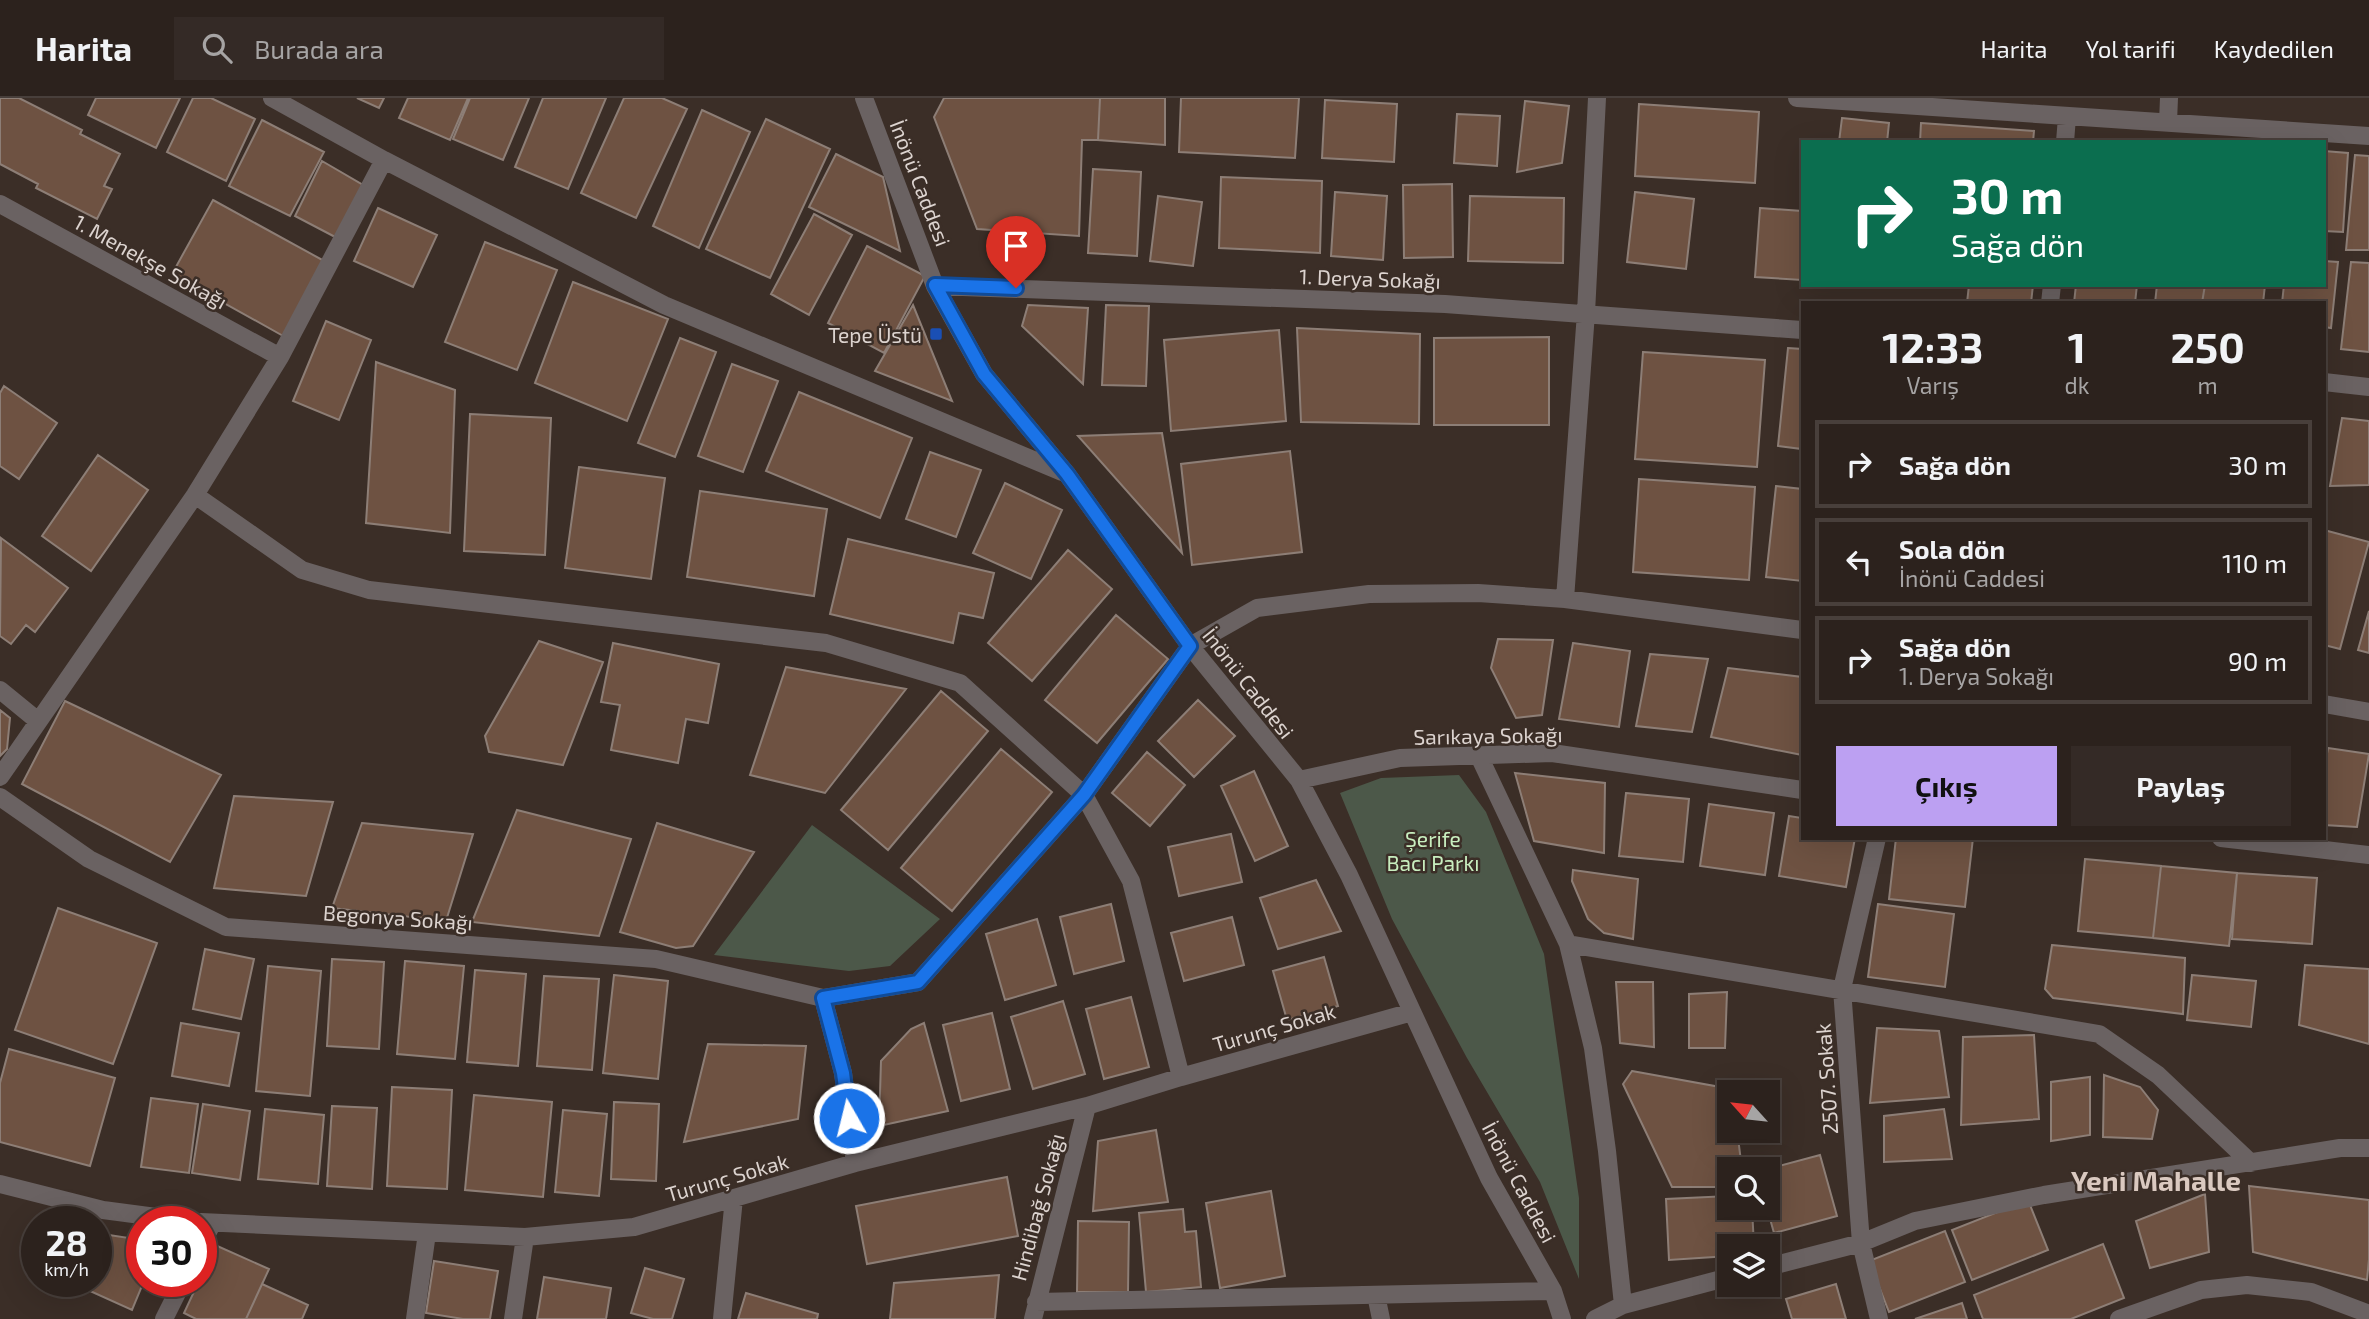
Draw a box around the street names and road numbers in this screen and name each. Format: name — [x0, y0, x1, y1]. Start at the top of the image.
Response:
street label: İnönü Caddesi — [885, 116, 957, 250]
street label: 1. Menekşe Sokağı — [69, 209, 232, 315]
street label: 1. Derya Sokağı — [1299, 263, 1441, 293]
street label: İnönü Caddesi — [1198, 623, 1300, 743]
street label: Sarıkaya Sokağı — [1413, 721, 1563, 749]
street label: Begonya Sokağı — [322, 899, 474, 935]
street label: Turunç Sokak — [1210, 997, 1339, 1058]
street label: 2507. Sokak — [1810, 1022, 1842, 1136]
street label: İnönü Caddesi — [1478, 1117, 1562, 1247]
street label: Hindibağ Sokağı — [1005, 1131, 1069, 1283]
street label: Turunç Sokak — [663, 1147, 792, 1208]

